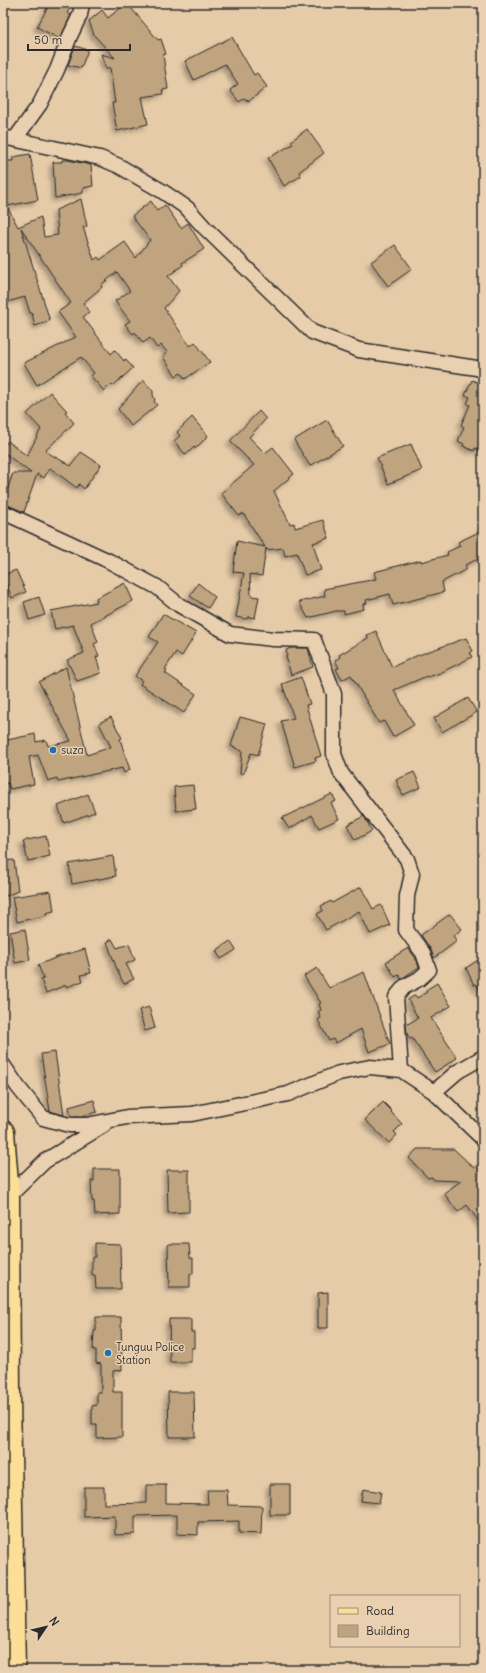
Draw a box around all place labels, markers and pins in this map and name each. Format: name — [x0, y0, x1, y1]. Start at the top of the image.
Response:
place label: suza — [61, 743, 84, 757]
marker: suza — [48, 745, 58, 755]
place label: Tunguu Police Station — [116, 1340, 184, 1367]
marker: Tunguu Police Station — [103, 1348, 113, 1358]

